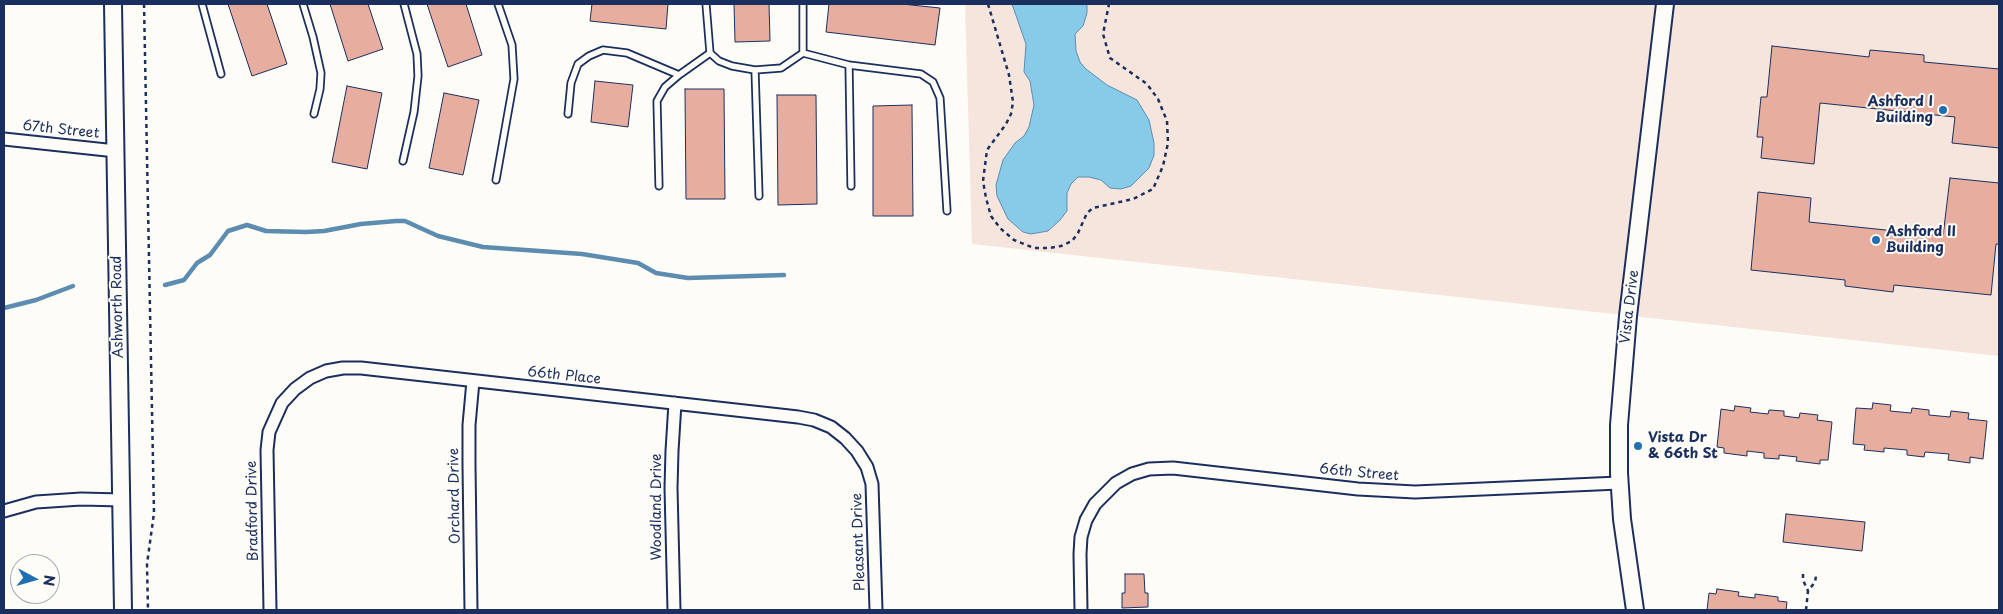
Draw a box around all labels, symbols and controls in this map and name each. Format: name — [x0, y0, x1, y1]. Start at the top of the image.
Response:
place label: Ashford I Building — [1868, 94, 1933, 126]
marker: Ashford I Building — [1937, 104, 1949, 116]
street label: 67th Street — [22, 118, 100, 142]
place label: Ashford II Building — [1886, 224, 1956, 256]
marker: Ashford II Building — [1870, 234, 1882, 246]
street label: Ashworth Road — [109, 255, 127, 359]
street label: Vista Drive — [1617, 269, 1643, 345]
street label: 66th Place — [526, 364, 602, 388]
place label: Vista Dr & 66th St — [1648, 430, 1718, 462]
marker: Vista Dr & 66th St — [1632, 440, 1644, 452]
street label: Orchard Drive — [446, 448, 464, 544]
street label: Woodland Drive — [649, 454, 665, 560]
street label: Bradford Drive — [244, 460, 262, 562]
street label: 66th Street — [1318, 461, 1400, 485]
street label: Pleasant Drive — [849, 493, 869, 591]
north arrow — [10, 554, 60, 604]
text: N — [38, 574, 60, 587]

